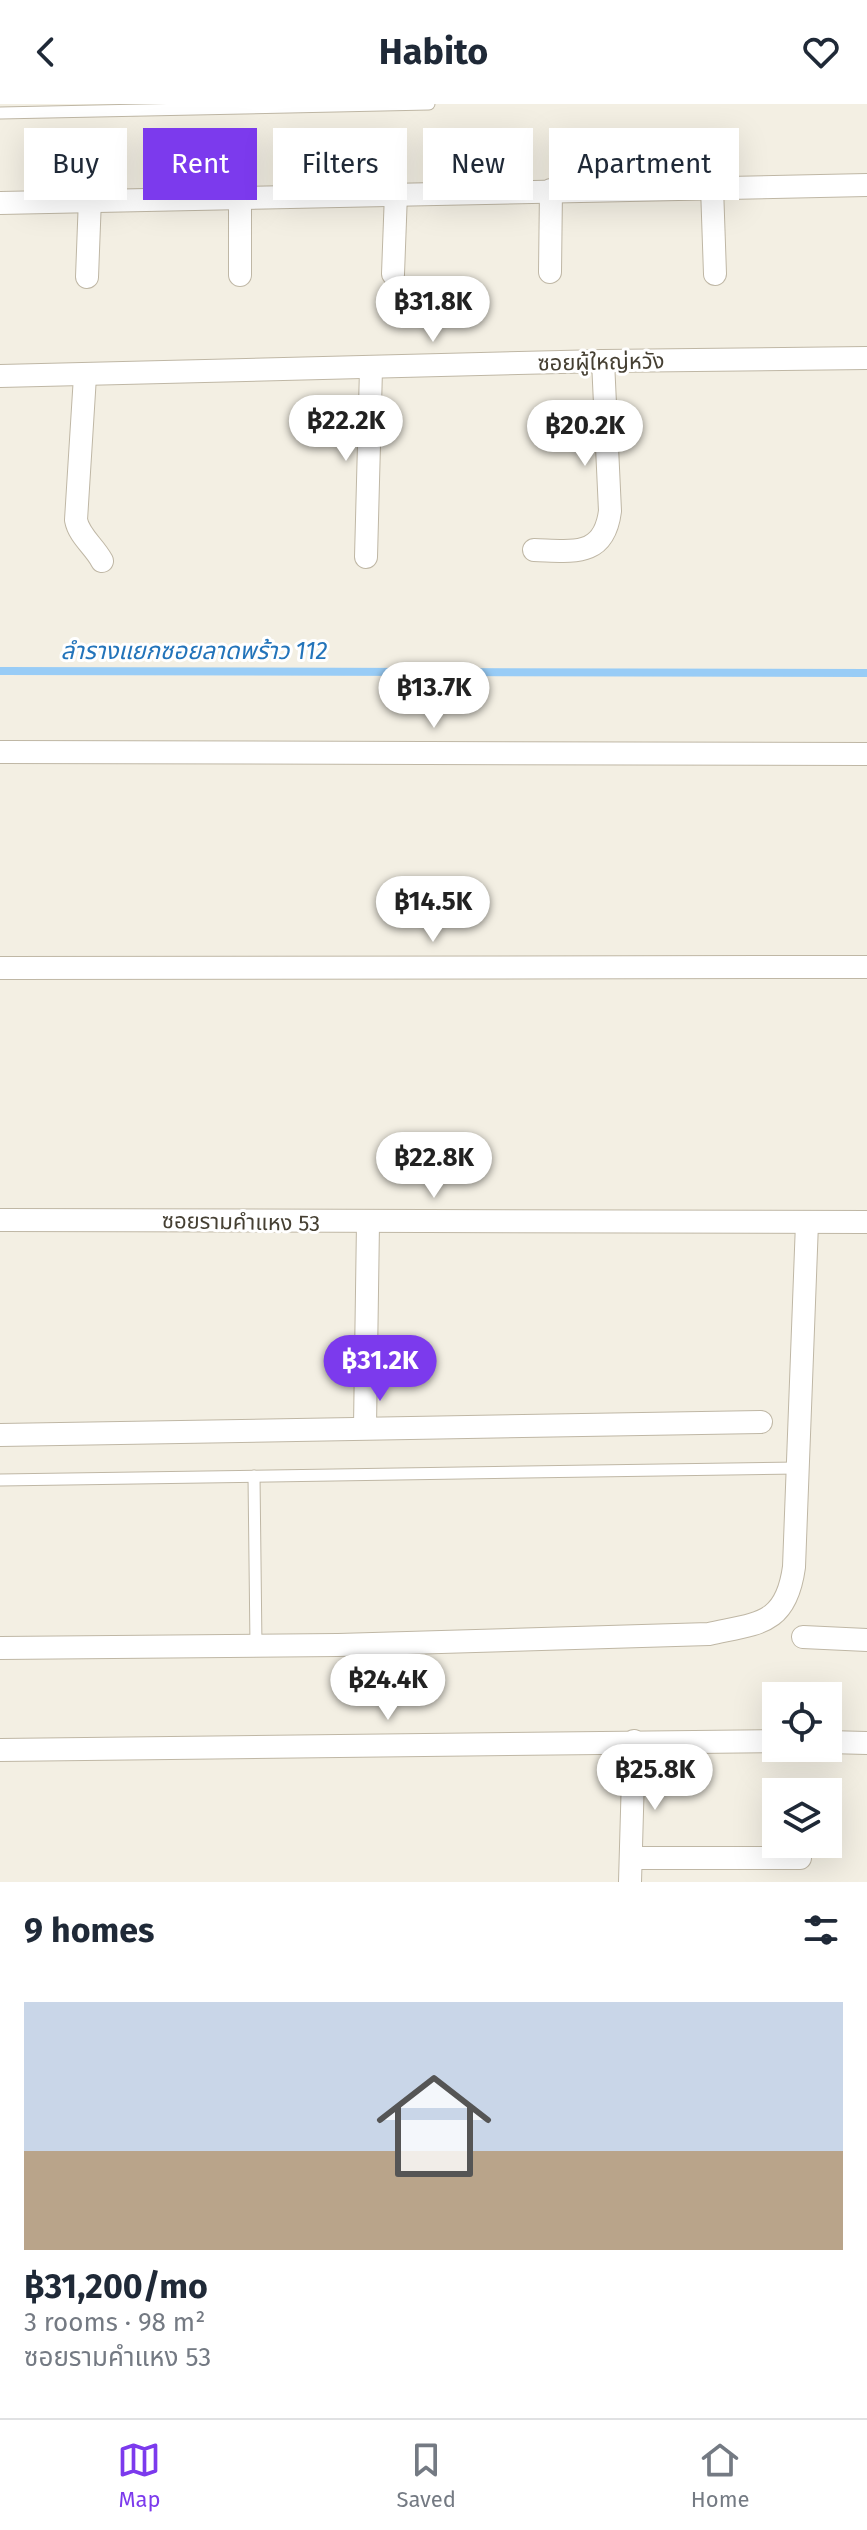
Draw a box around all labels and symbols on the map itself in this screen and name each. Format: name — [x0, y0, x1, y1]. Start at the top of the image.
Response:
pin: ฿31.8K — [368, 276, 498, 344]
street label: ซอยผู้ใหญ่หวัง — [537, 347, 665, 377]
pin: ฿22.2K — [281, 395, 411, 463]
pin: ฿20.2K — [520, 400, 650, 468]
water label: ลำรางแยกซอยลาดพร้าว 112 — [60, 637, 328, 665]
pin: ฿13.7K — [369, 662, 499, 730]
pin: ฿14.5K — [368, 876, 498, 944]
pin: ฿22.8K — [369, 1132, 499, 1200]
street label: ซอยรามคำแหง 53 — [162, 1207, 320, 1237]
pin: ฿31.2K — [315, 1335, 445, 1403]
pin: ฿24.4K — [323, 1654, 453, 1722]
pin: ฿25.8K — [590, 1744, 720, 1812]

